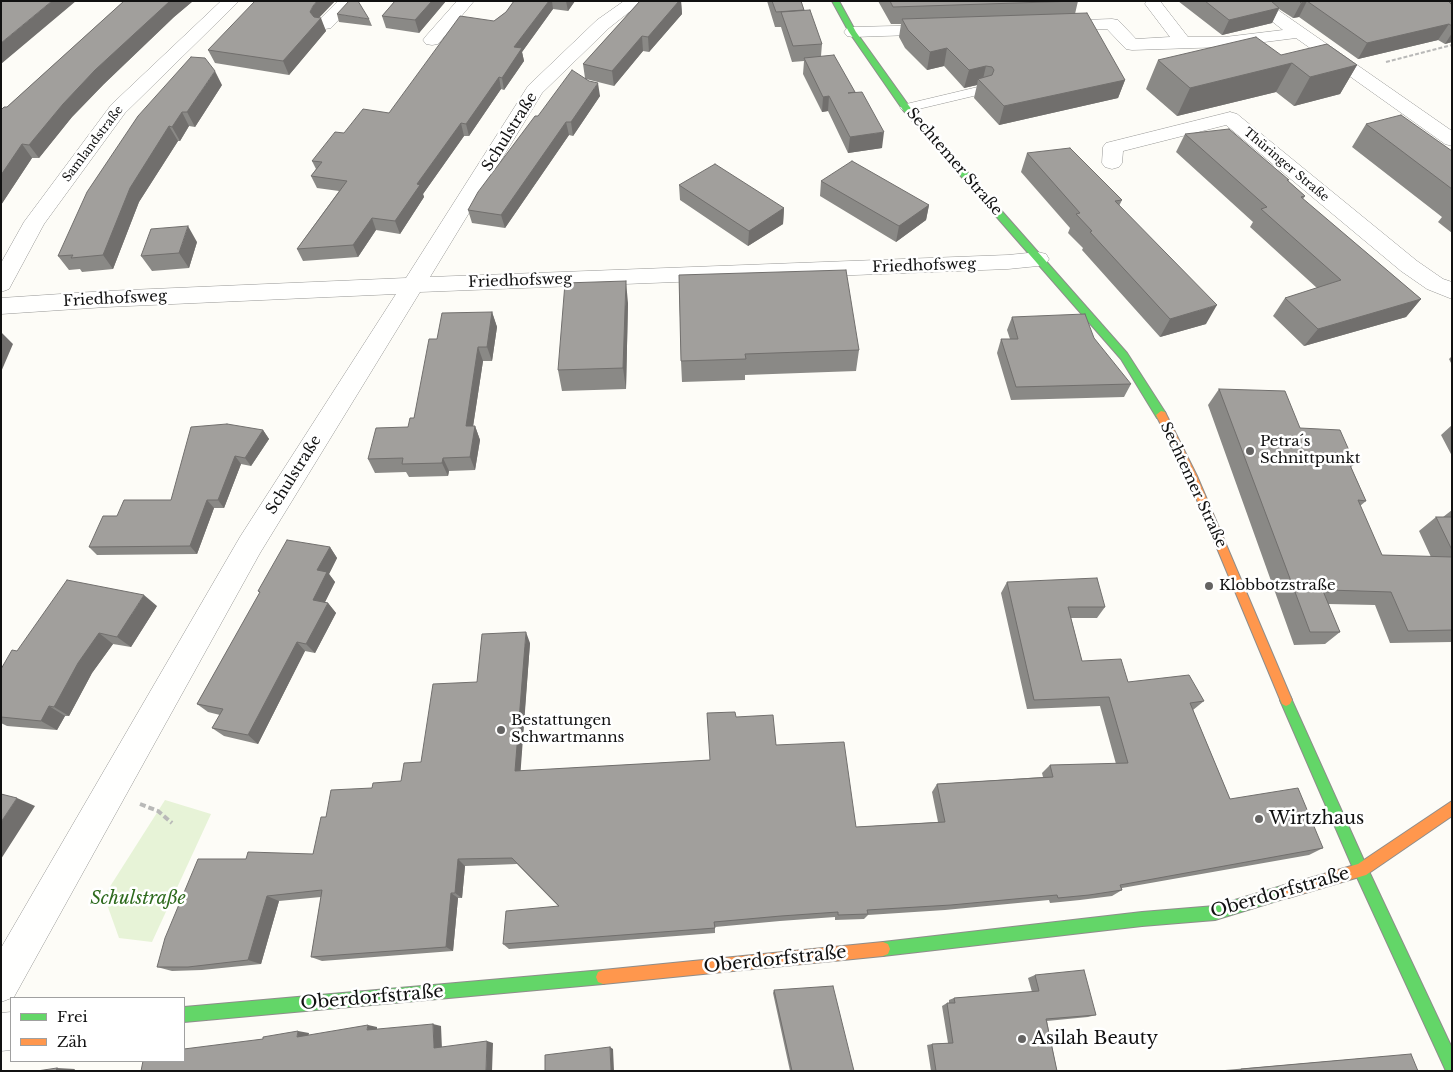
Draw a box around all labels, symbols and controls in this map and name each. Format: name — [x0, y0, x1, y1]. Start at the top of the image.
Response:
street label: Schulstraße — [479, 89, 541, 175]
street label: Samlandstraße — [60, 103, 126, 185]
street label: Sechtemer Straße — [902, 105, 1006, 219]
street label: Thüringer Straße — [1240, 125, 1332, 205]
street label: Friedhofsweg — [872, 255, 976, 277]
street label: Friedhofsweg — [468, 270, 572, 292]
street label: Friedhofsweg — [63, 287, 167, 311]
street label: Sechtemer Straße — [1156, 419, 1230, 551]
street label: Schulstraße — [263, 432, 325, 518]
place label: Petra´s Schnittpunkt — [1260, 433, 1360, 468]
marker: Petra´s Schnittpunkt — [1244, 445, 1256, 457]
place label: Klobbotzstraße — [1219, 577, 1336, 595]
marker: Klobbotzstraße — [1203, 580, 1215, 592]
place label: Bestattungen Schwartmanns — [511, 712, 624, 747]
marker: Bestattungen Schwartmanns — [495, 724, 507, 736]
place label: Wirtzhaus — [1269, 808, 1364, 830]
marker: Wirtzhaus — [1253, 813, 1265, 825]
street label: Oberdorfstraße — [1208, 863, 1352, 923]
park label: Schulstraße — [90, 888, 186, 910]
street label: Oberdorfstraße — [702, 942, 848, 978]
street label: Oberdorfstraße — [300, 981, 444, 1015]
legend — [10, 997, 185, 1062]
text: Frei — [57, 1007, 88, 1026]
place label: Asilah Beauty — [1032, 1028, 1158, 1050]
text: Zäh — [57, 1032, 87, 1051]
marker: Asilah Beauty — [1016, 1033, 1028, 1045]

